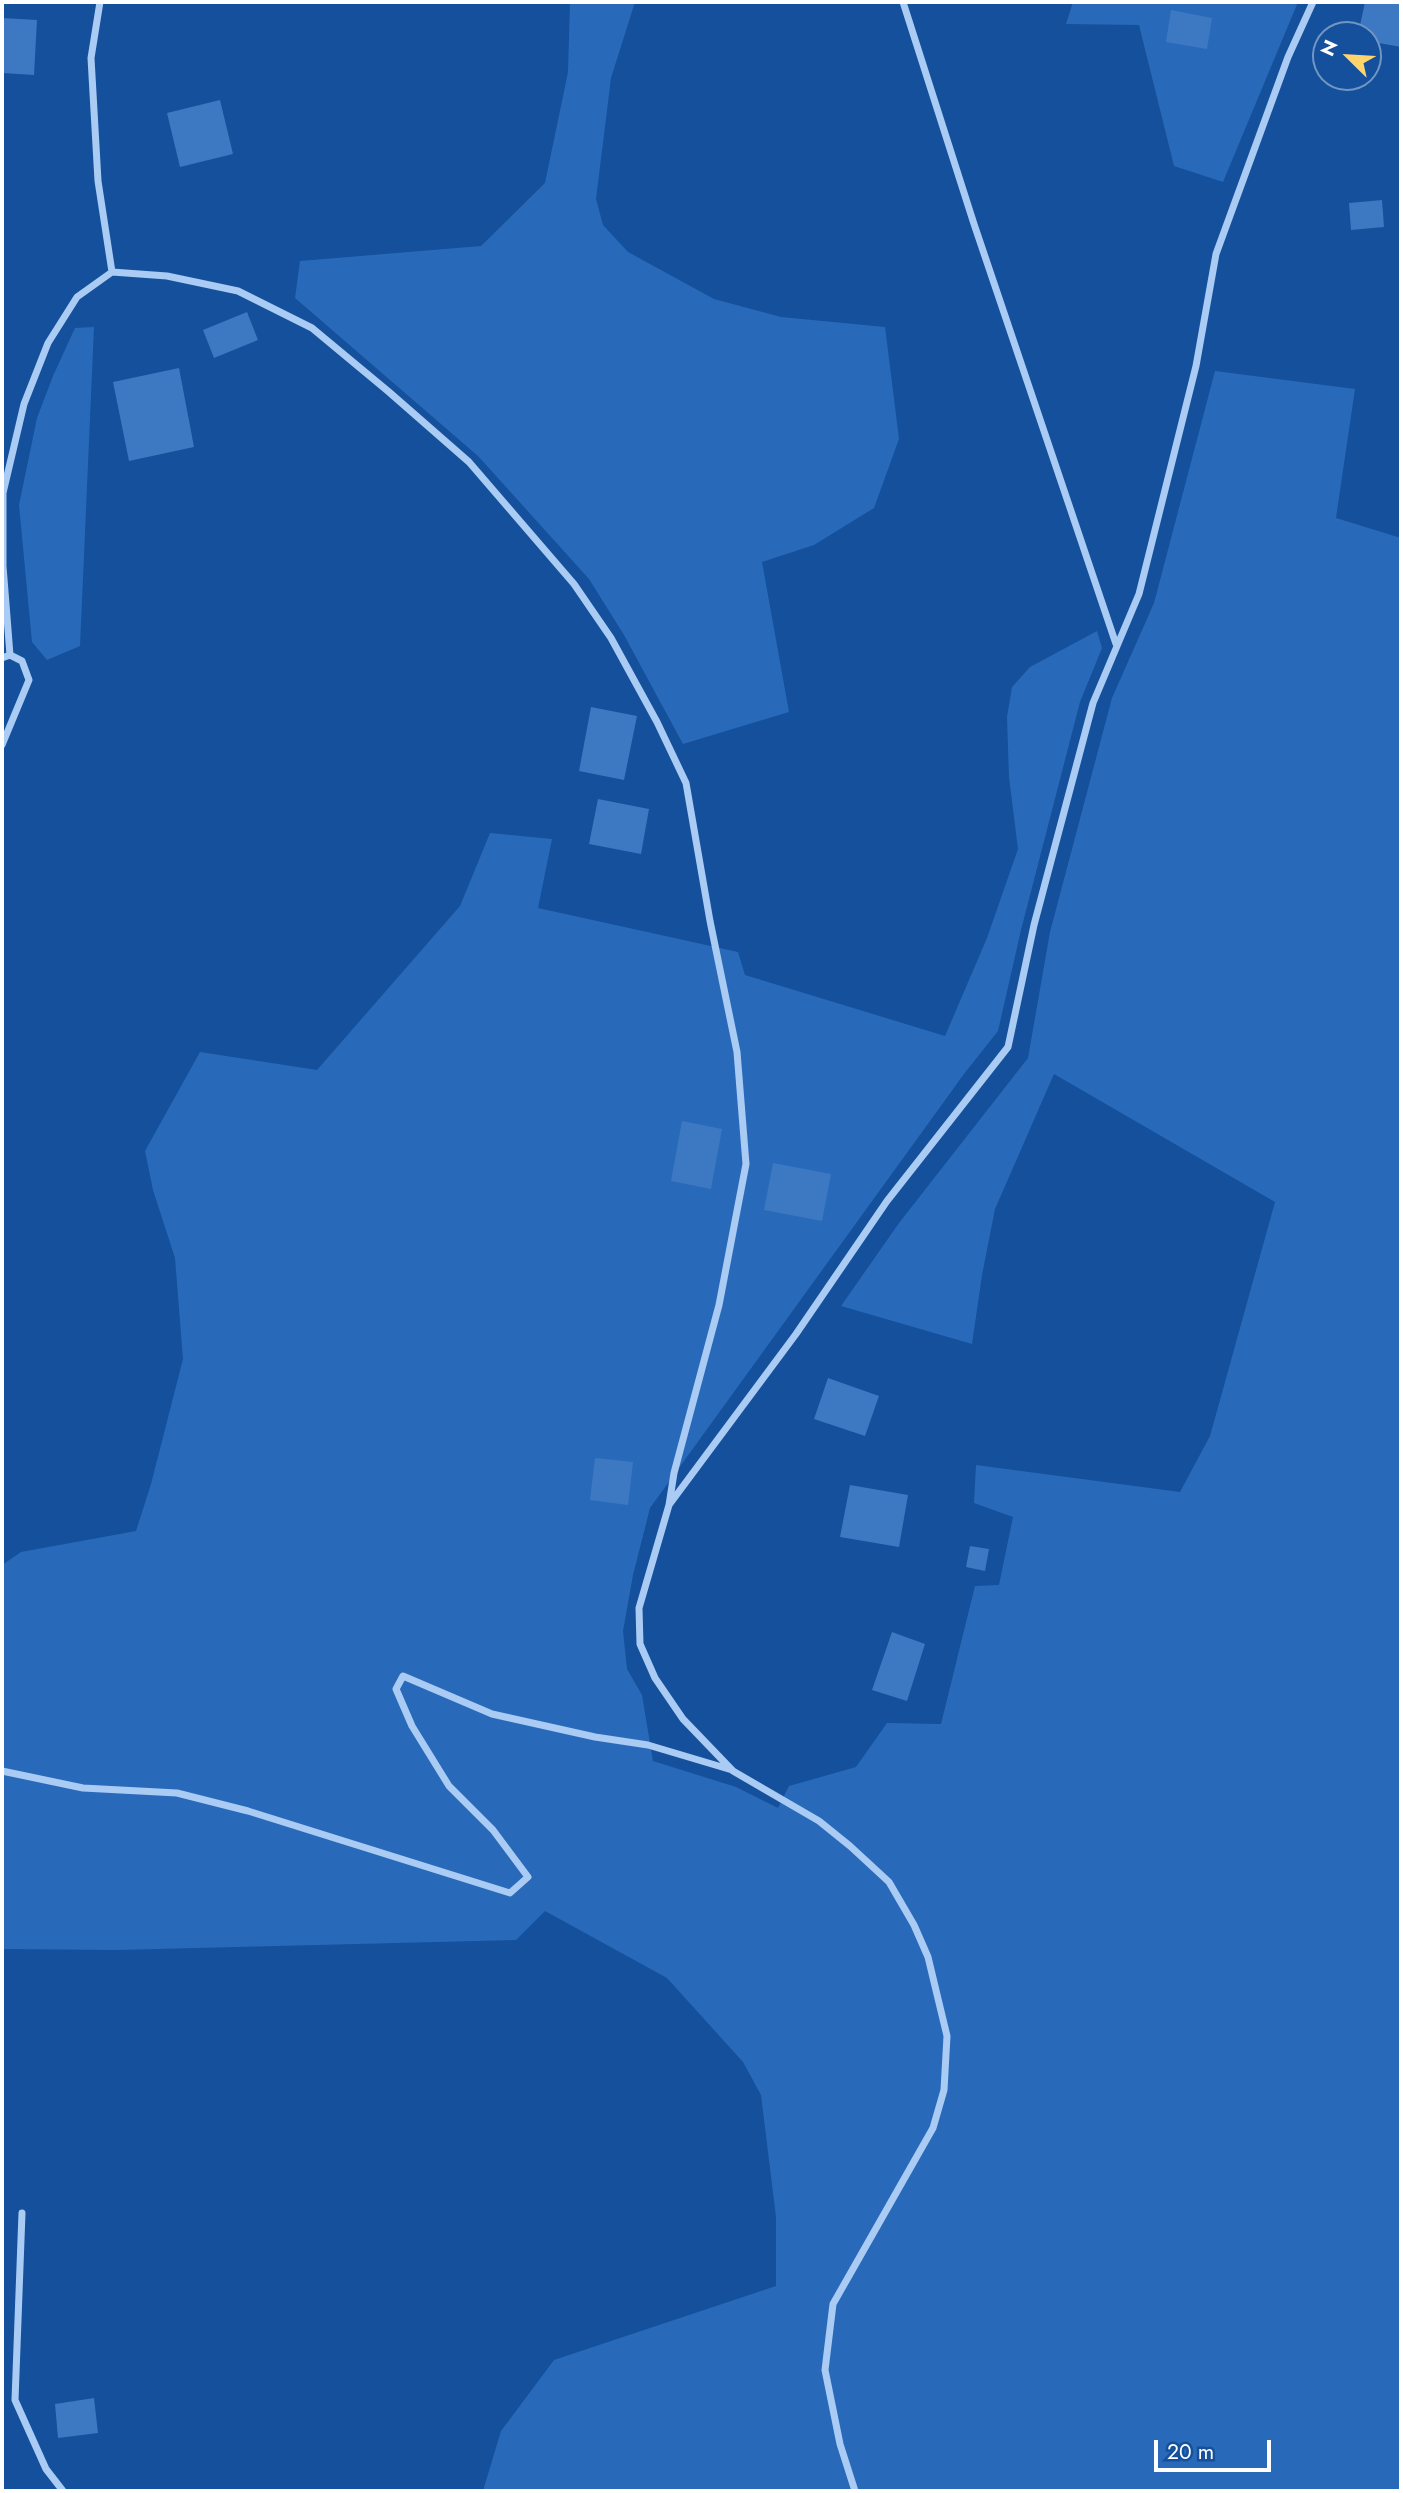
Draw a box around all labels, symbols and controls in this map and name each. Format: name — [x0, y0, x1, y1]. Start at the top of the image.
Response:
north arrow — [1312, 21, 1382, 91]
text: N — [1314, 36, 1345, 60]
scale bar — [1158, 2426, 1275, 2470]
text: 20 m — [1167, 2437, 1214, 2467]

